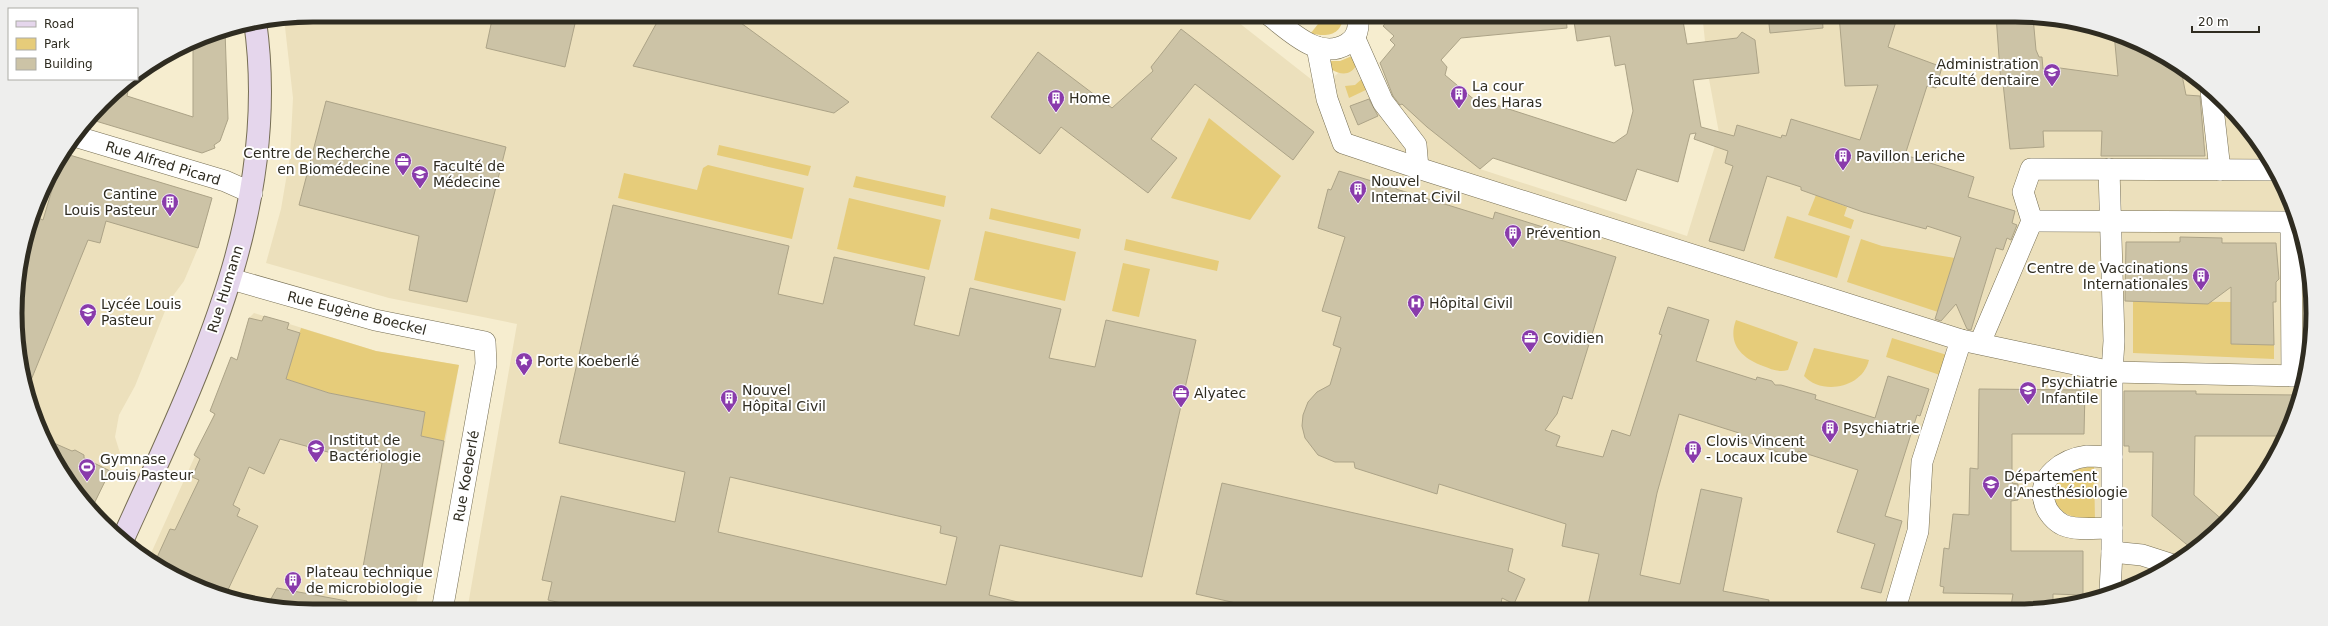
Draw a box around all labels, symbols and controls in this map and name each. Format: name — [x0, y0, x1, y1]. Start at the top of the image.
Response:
legend — [8, 8, 138, 80]
scale bar — [2192, 8, 2259, 34]
text: 20 m — [2198, 15, 2229, 29]
text: Road — [44, 17, 74, 31]
text: Park — [44, 37, 70, 51]
place label: Administration faculté dentaire — [1928, 56, 2039, 88]
text: Building — [44, 57, 93, 71]
school or university icon: Administration faculté dentaire — [2042, 62, 2062, 87]
place label: La cour des Haras — [1472, 78, 1542, 110]
building icon: La cour des Haras — [1449, 84, 1469, 109]
building icon: Home — [1046, 88, 1066, 113]
place label: Home — [1069, 90, 1110, 106]
street label: Rue Alfred Picard — [104, 138, 222, 188]
place label: Centre de Recherche en Biomédecine — [243, 145, 390, 177]
building icon: Pavillon Leriche — [1833, 146, 1853, 171]
place label: Pavillon Leriche — [1856, 148, 1965, 164]
office icon: Centre de Recherche en Biomédecine — [393, 151, 413, 176]
place label: Faculté de Médecine — [433, 158, 505, 190]
school or university icon: Faculté de Médecine — [410, 164, 430, 189]
place label: Nouvel Internat Civil — [1371, 173, 1461, 205]
building icon: Nouvel Internat Civil — [1348, 179, 1368, 204]
place label: Cantine Louis Pasteur — [64, 186, 157, 218]
building icon: Cantine Louis Pasteur — [160, 192, 180, 217]
building icon: Prévention — [1503, 223, 1523, 248]
place label: Prévention — [1526, 225, 1601, 241]
street label: Rue Humann — [204, 243, 246, 335]
place label: Centre de Vaccinations Internationales — [2027, 260, 2188, 292]
building icon: Centre de Vaccinations Internationales — [2191, 266, 2211, 291]
street label: Rue Eugène Boeckel — [286, 288, 428, 338]
hospital icon: Hôpital Civil — [1406, 293, 1426, 318]
place label: Hôpital Civil — [1429, 295, 1513, 311]
place label: Lycée Louis Pasteur — [101, 296, 181, 328]
school or university icon: Lycée Louis Pasteur — [78, 302, 98, 327]
office icon: Covidien — [1520, 328, 1540, 353]
place label: Covidien — [1543, 330, 1604, 346]
place icon: Porte Koeberlé — [514, 351, 534, 376]
place label: Porte Koeberlé — [537, 353, 639, 369]
place label: Psychiatrie Infantile — [2041, 374, 2118, 406]
school or university icon: Psychiatrie Infantile — [2018, 380, 2038, 405]
place label: Nouvel Hôpital Civil — [742, 382, 826, 414]
office icon: Alyatec — [1171, 383, 1191, 408]
place label: Alyatec — [1194, 385, 1246, 401]
building icon: Nouvel Hôpital Civil — [719, 388, 739, 413]
building icon: Psychiatrie — [1820, 418, 1840, 443]
place label: Psychiatrie — [1843, 420, 1920, 436]
street label: Rue Koeberlé — [450, 429, 482, 523]
place label: Institut de Bactériologie — [329, 432, 421, 464]
place label: Clovis Vincent - Locaux Icube — [1706, 433, 1808, 465]
school or university icon: Institut de Bactériologie — [306, 438, 326, 463]
building icon: Clovis Vincent - Locaux Icube — [1683, 439, 1703, 464]
place label: Gymnase Louis Pasteur — [100, 451, 193, 483]
sports icon: Gymnase Louis Pasteur — [77, 457, 97, 482]
place label: Département d'Anesthésiologie — [2004, 468, 2128, 500]
school or university icon: Département d'Anesthésiologie — [1981, 474, 2001, 499]
place label: Plateau technique de microbiologie — [306, 564, 433, 596]
building icon: Plateau technique de microbiologie — [283, 570, 303, 595]

